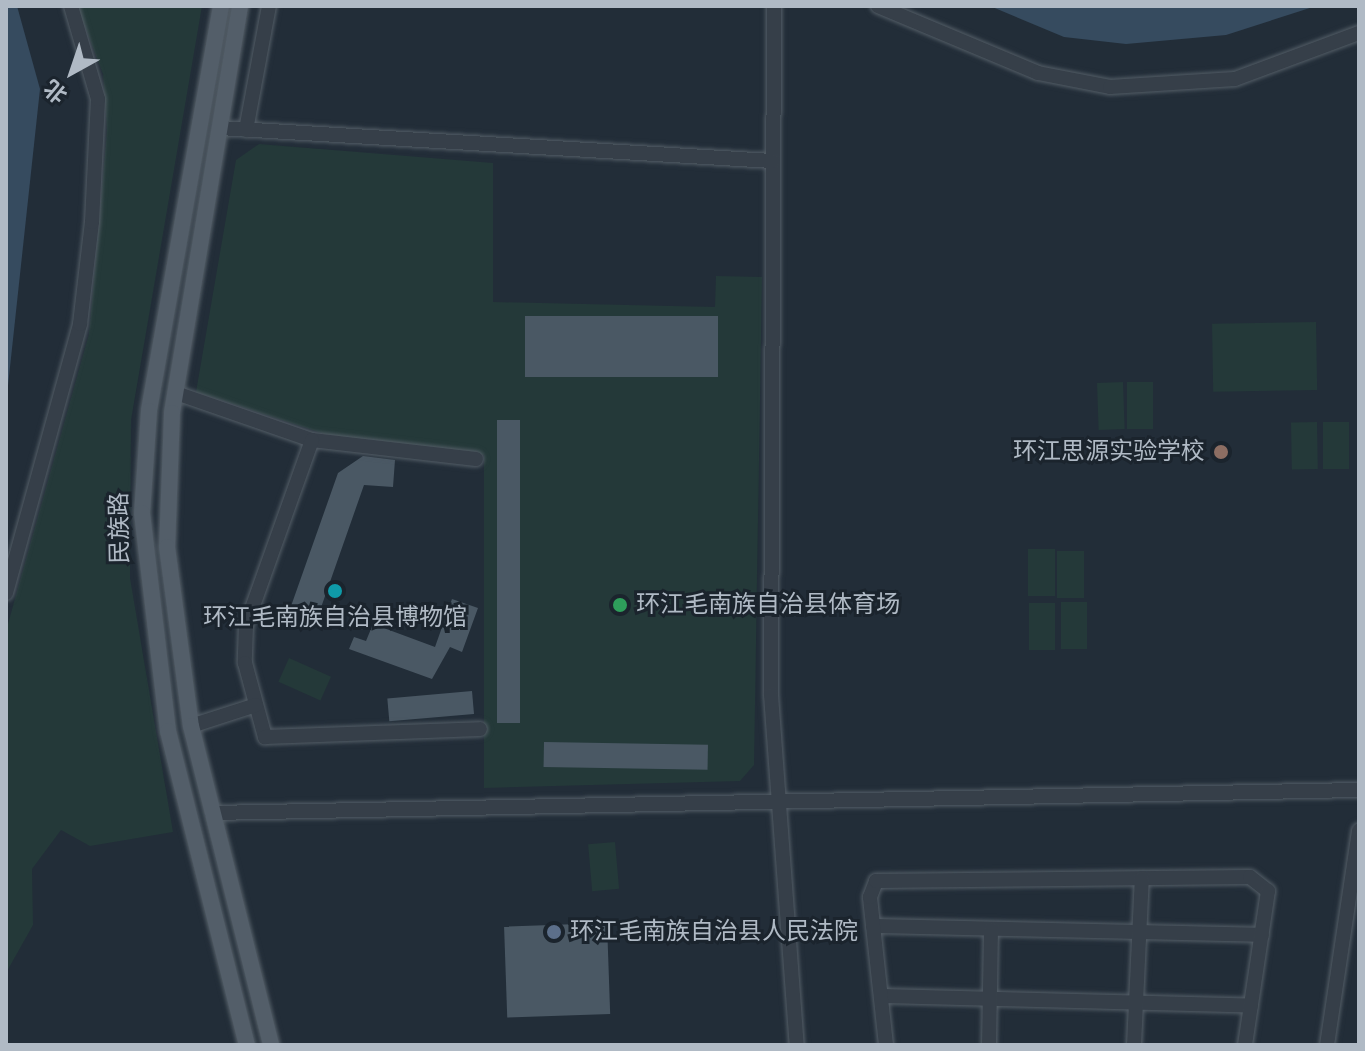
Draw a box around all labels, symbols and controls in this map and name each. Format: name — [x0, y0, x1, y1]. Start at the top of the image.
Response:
north arrow — [32, 32, 112, 112]
text: 北 — [39, 73, 73, 108]
place label: 环江思源实验学校 — [1013, 438, 1205, 466]
marker: 环江思源实验学校 — [1212, 443, 1230, 461]
street label: 民族路 — [105, 492, 135, 564]
marker: 环江毛南族自治县博物馆 — [326, 582, 344, 600]
place label: 环江毛南族自治县体育场 — [636, 591, 900, 619]
marker: 环江毛南族自治县体育场 — [611, 596, 629, 614]
place label: 环江毛南族自治县博物馆 — [203, 604, 467, 632]
place label: 环江毛南族自治县人民法院 — [570, 918, 858, 946]
marker: 环江毛南族自治县人民法院 — [545, 923, 563, 941]

